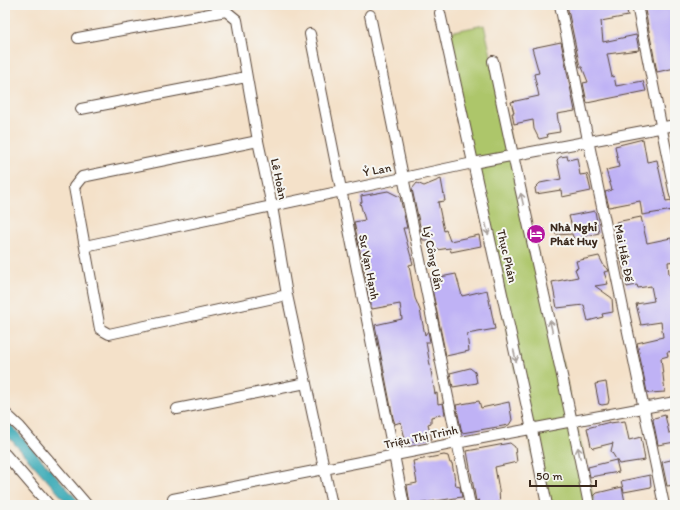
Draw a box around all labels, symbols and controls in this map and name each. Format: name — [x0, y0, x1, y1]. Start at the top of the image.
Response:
street label: Lê Hoàn — [268, 157, 290, 201]
street label: Ỷ Lan — [362, 160, 393, 180]
one-way arrow — [518, 193, 526, 206]
place label: Nhà Nghỉ Phát Huy — [550, 220, 598, 249]
one-way arrow — [484, 222, 492, 235]
hotel icon: Nhà Nghỉ Phát Huy — [525, 223, 547, 245]
street label: Mai Hắc Đế — [612, 223, 636, 283]
street label: Lý Công Uẩn — [420, 225, 446, 291]
street label: Thục Phán — [494, 228, 520, 284]
street label: Sư Vạn Hạnh — [356, 233, 382, 301]
one-way arrow — [547, 320, 554, 333]
one-way arrow — [512, 349, 520, 362]
street label: Triệu Thị Trinh — [383, 422, 460, 452]
one-way arrow — [575, 447, 583, 460]
scale bar — [530, 462, 596, 488]
text: 50 m — [536, 469, 562, 483]

